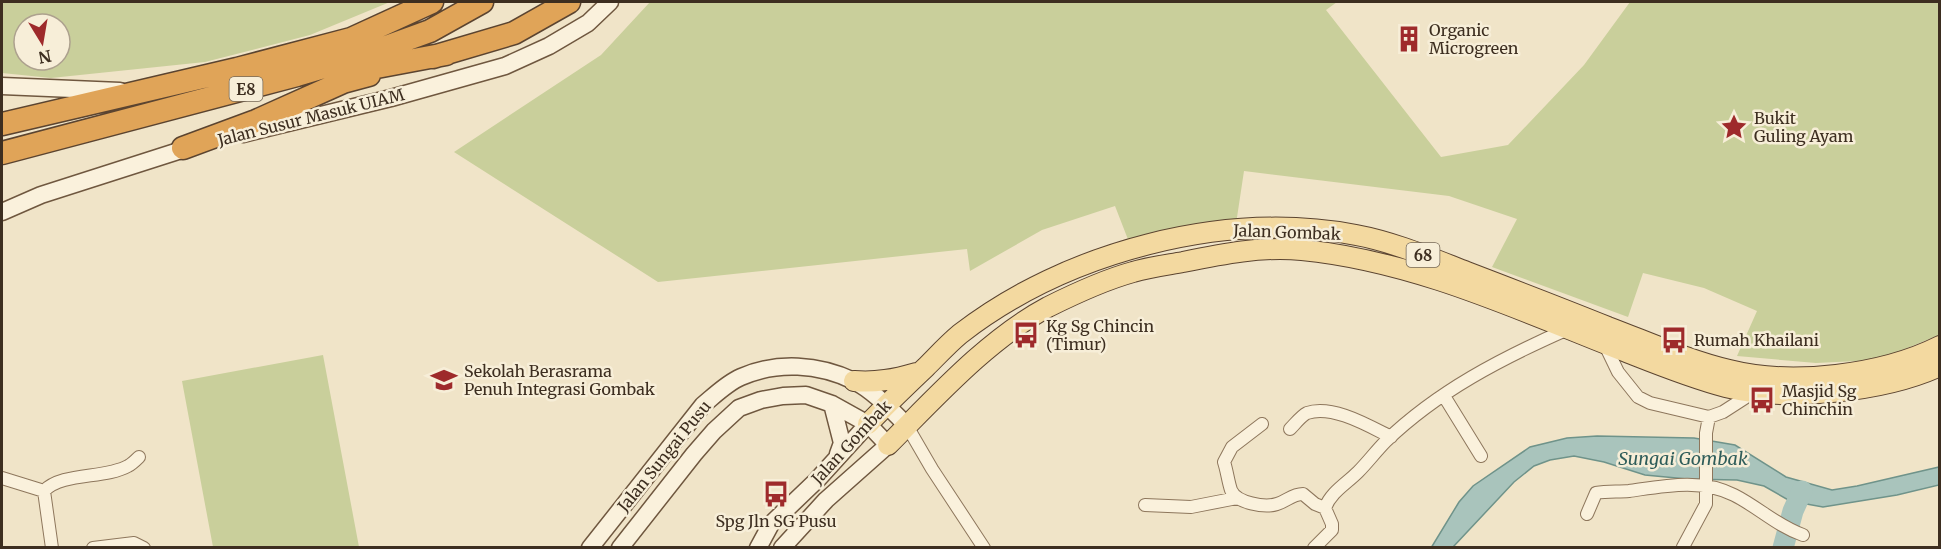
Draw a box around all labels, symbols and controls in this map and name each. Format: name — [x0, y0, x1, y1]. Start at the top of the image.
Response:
north arrow — [12, 12, 72, 72]
place label: Organic Microgreen — [1429, 20, 1519, 58]
building icon: Organic Microgreen — [1394, 24, 1424, 54]
text: N — [36, 46, 53, 68]
road number: E8 — [230, 77, 262, 101]
street label: Jalan Susur Masuk UIAM — [215, 84, 406, 150]
place label: Bukit Guling Ayam — [1754, 108, 1853, 146]
place icon: Bukit Guling Ayam — [1719, 112, 1749, 142]
street label: Jalan Gombak — [1232, 220, 1342, 244]
road number: 68 — [1406, 243, 1440, 267]
place label: Kg Sg Chincin (Timur) — [1046, 316, 1154, 354]
bus stop icon: Kg Sg Chincin (Timur) — [1011, 320, 1041, 350]
bus stop icon: Rumah Khailani — [1659, 325, 1689, 355]
place label: Rumah Khailani — [1694, 330, 1819, 350]
place label: Sekolah Berasrama Penuh Integrasi Gombak — [464, 361, 656, 399]
school or university icon: Sekolah Berasrama Penuh Integrasi Gombak — [429, 365, 459, 395]
place label: Masjid Sg Chinchin — [1782, 381, 1857, 419]
bus stop icon: Masjid Sg Chinchin — [1747, 385, 1777, 415]
street label: Jalan Gombak — [806, 395, 896, 489]
street label: Jalan Sungai Pusu — [612, 396, 715, 516]
water label: Sungai Gombak — [1618, 447, 1748, 470]
bus stop icon: Spg Jln SG Pusu — [761, 479, 791, 509]
place label: Spg Jln SG Pusu — [715, 511, 837, 531]

